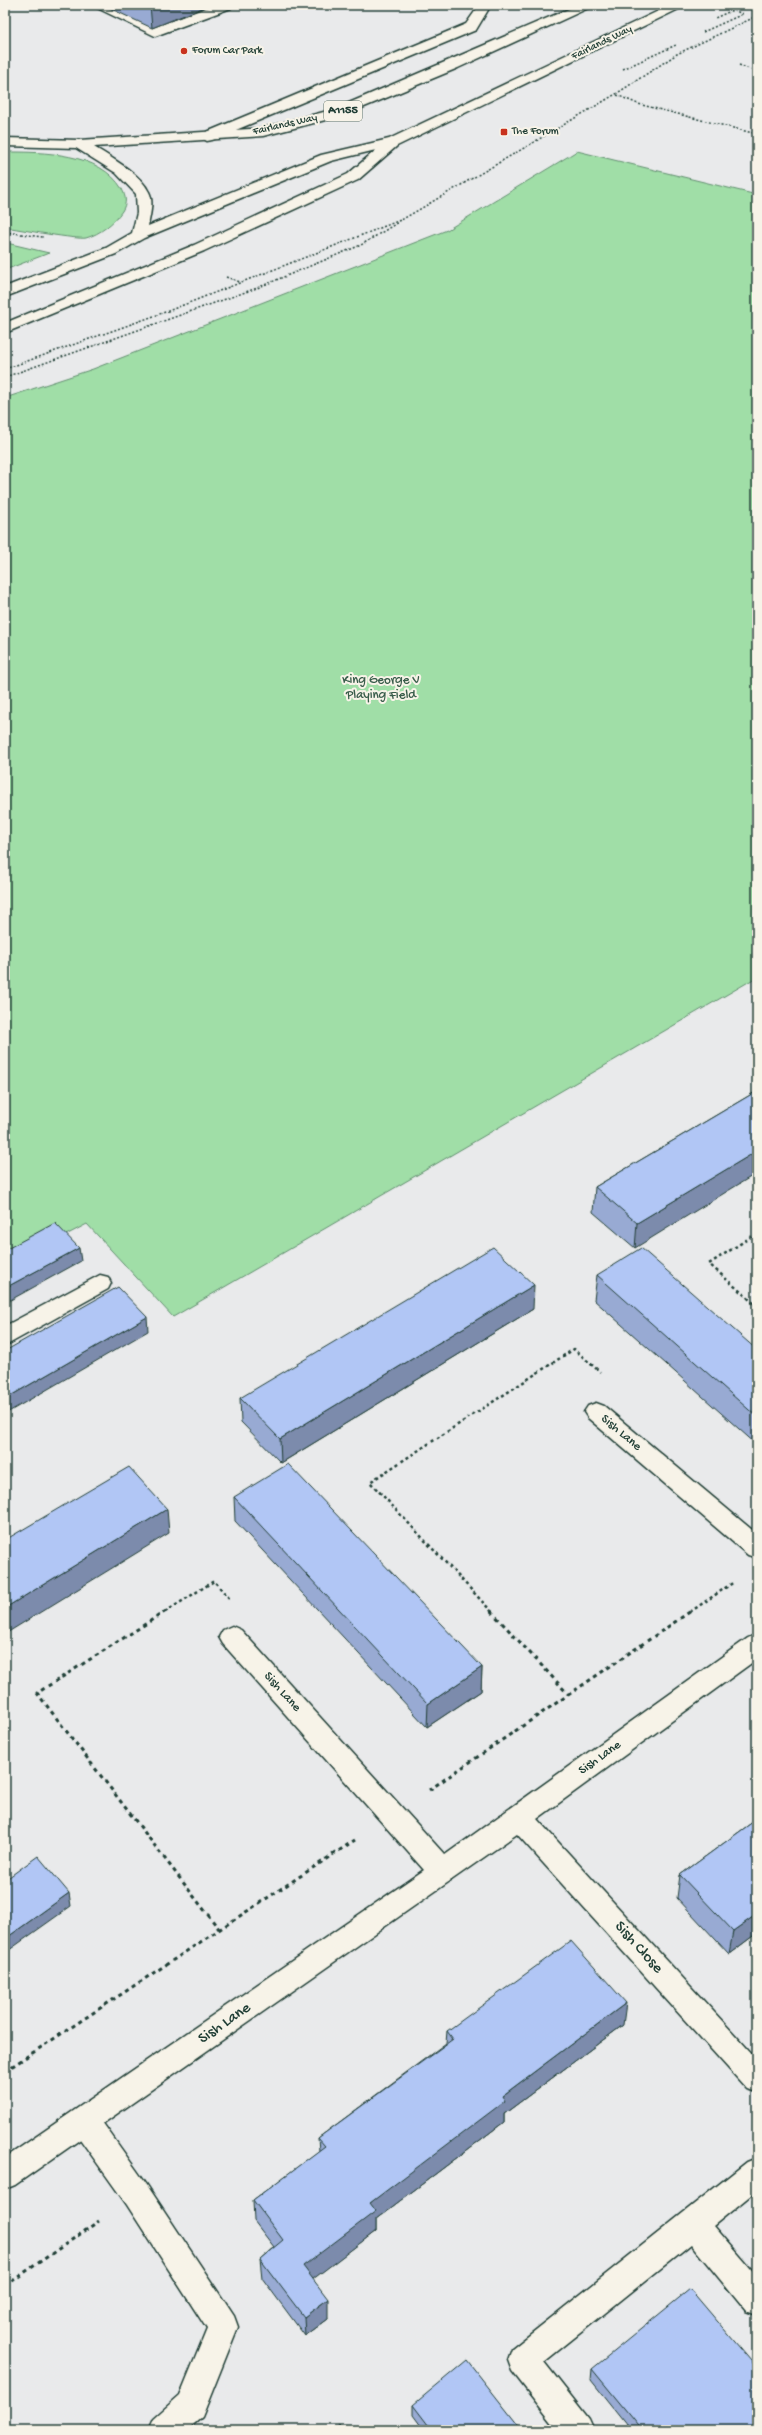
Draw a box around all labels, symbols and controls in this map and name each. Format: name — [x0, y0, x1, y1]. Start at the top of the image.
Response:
street label: Fairlands Way — [569, 23, 635, 63]
place label: Forum Car Park — [191, 45, 263, 57]
marker: Forum Car Park — [179, 46, 189, 56]
road number: A1155 — [324, 101, 362, 121]
street label: Fairlands Way — [251, 112, 319, 138]
place label: The Forum — [511, 126, 559, 138]
marker: The Forum — [499, 127, 509, 137]
park label: King George V Playing Field — [342, 673, 420, 703]
street label: Sish Lane — [598, 1412, 645, 1455]
street label: Sish Lane — [260, 1669, 304, 1715]
street label: Sish Lane — [576, 1737, 624, 1778]
street label: Sish Close — [610, 1918, 667, 1979]
street label: Sish Lane — [195, 1999, 256, 2049]

